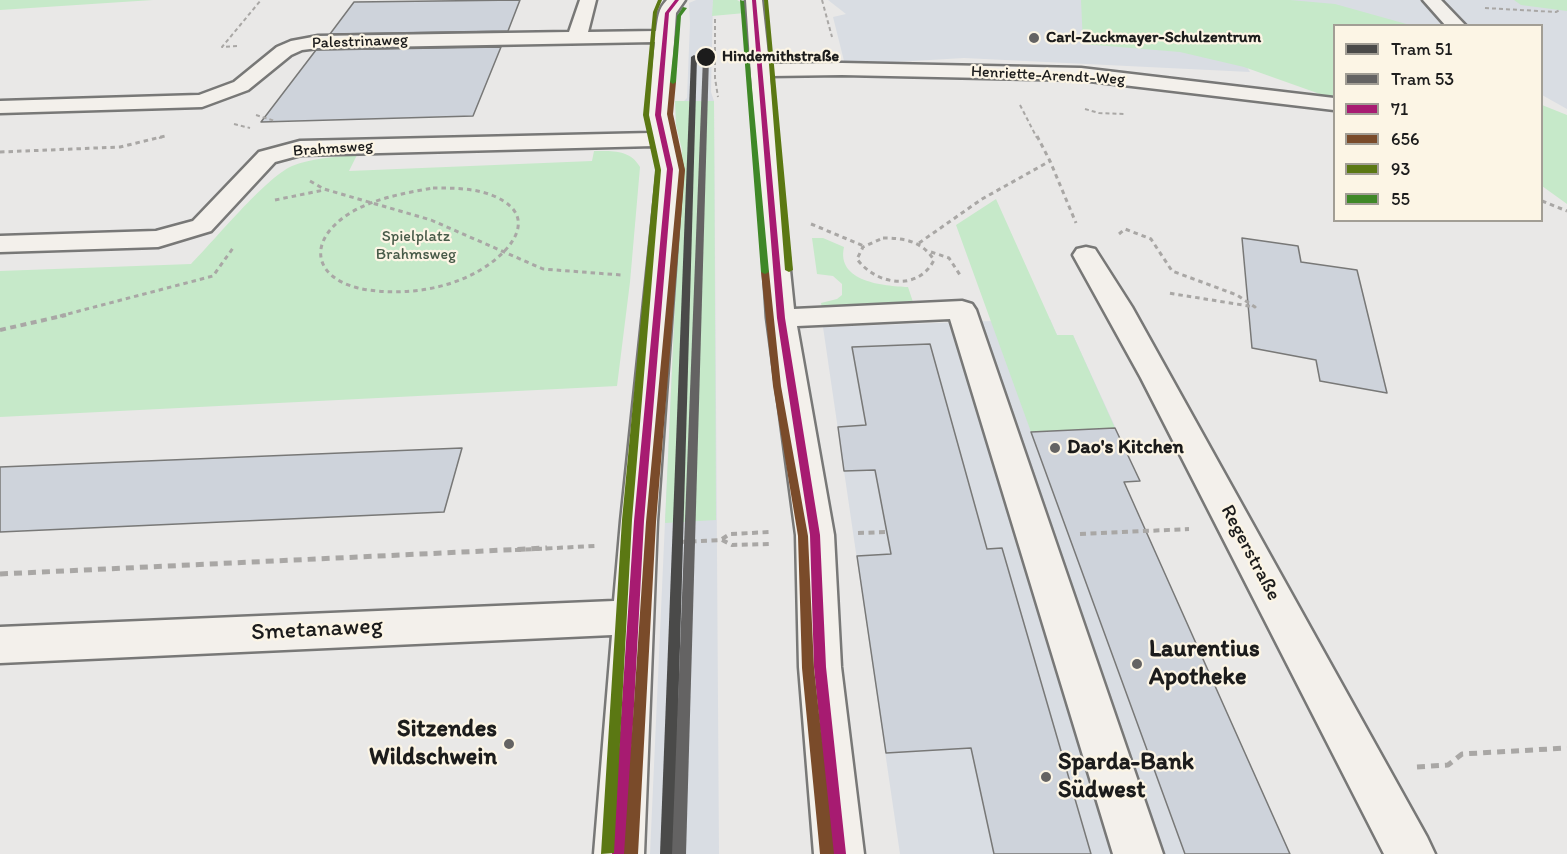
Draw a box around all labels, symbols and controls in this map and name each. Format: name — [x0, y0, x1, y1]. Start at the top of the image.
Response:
legend — [1333, 24, 1543, 222]
place label: Carl-Zuckmayer-Schulzentrum — [1046, 28, 1261, 48]
street label: Palestrinaweg — [312, 31, 408, 53]
marker: Carl-Zuckmayer-Schulzentrum — [1027, 31, 1041, 45]
text: Tram 51 — [1391, 38, 1453, 60]
marker: Hindemithstraße — [695, 46, 717, 68]
place label: Hindemithstraße — [722, 47, 839, 67]
street label: Henriette-Arendt-Weg — [970, 62, 1126, 90]
text: Tram 53 — [1391, 68, 1454, 90]
text: 71 — [1391, 98, 1408, 120]
text: 656 — [1391, 128, 1420, 150]
street label: Brahmsweg — [292, 137, 374, 161]
text: 93 — [1391, 158, 1410, 180]
text: 55 — [1391, 188, 1410, 210]
park label: Spielplatz Brahmsweg — [376, 227, 456, 265]
place label: Dao's Kitchen — [1067, 436, 1184, 460]
marker: Dao's Kitchen — [1048, 441, 1062, 455]
street label: Regerstraße — [1215, 501, 1285, 605]
street label: Smetanaweg — [250, 612, 384, 648]
place label: Laurentius Apotheke — [1149, 636, 1260, 692]
marker: Laurentius Apotheke — [1130, 657, 1144, 671]
place label: Sitzendes Wildschwein — [369, 716, 497, 772]
marker: Sitzendes Wildschwein — [502, 737, 516, 751]
place label: Sparda-Bank Südwest — [1058, 749, 1194, 805]
marker: Sparda-Bank Südwest — [1039, 770, 1053, 784]

